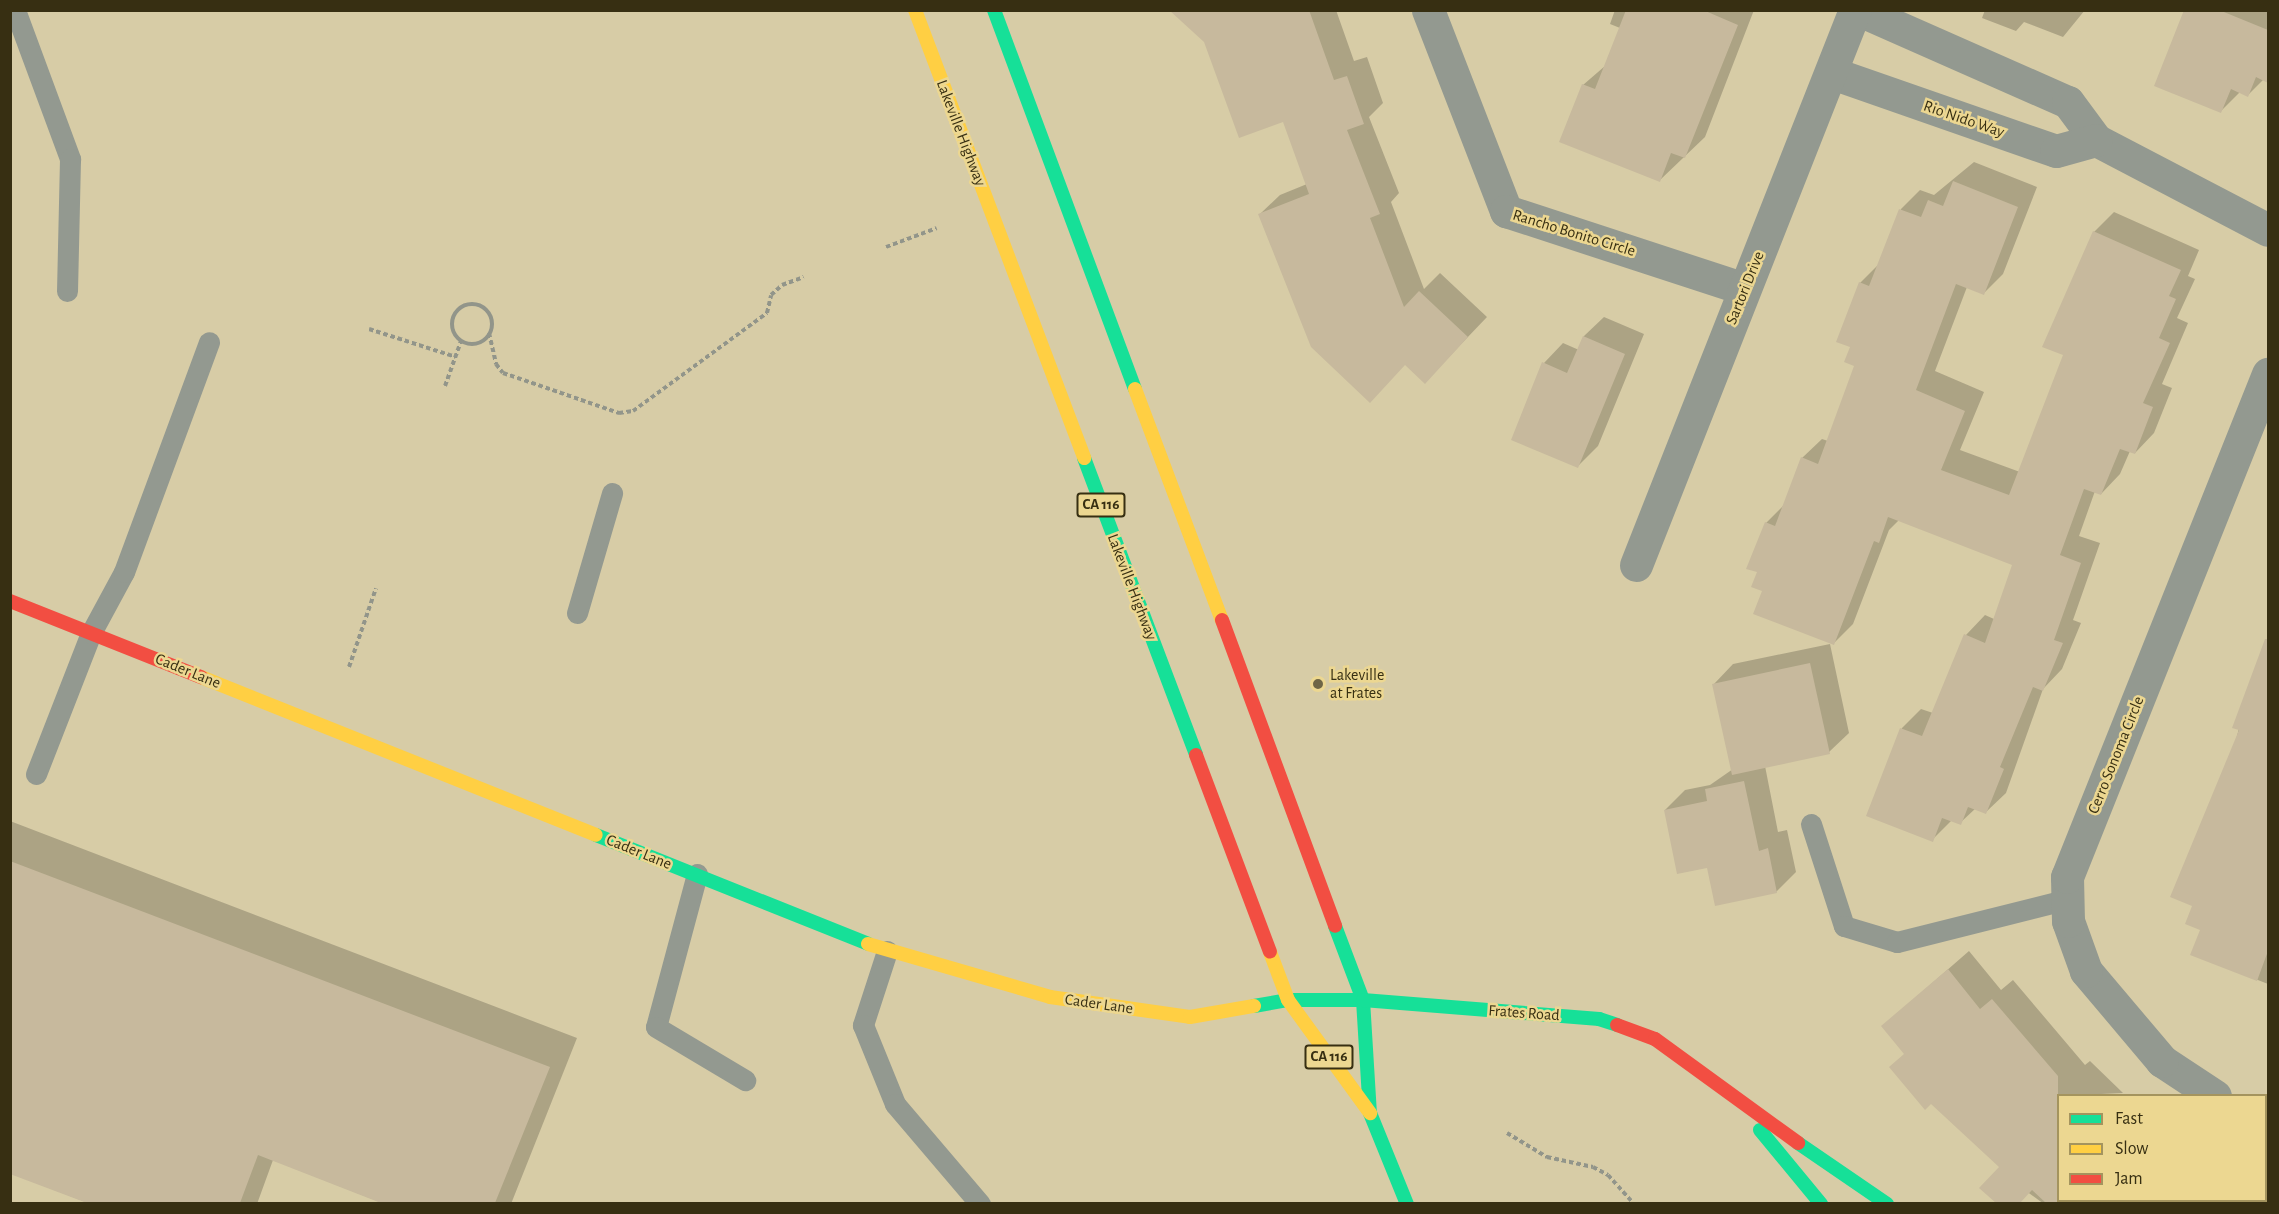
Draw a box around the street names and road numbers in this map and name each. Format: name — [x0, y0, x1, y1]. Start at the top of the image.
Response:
street label: Lakeville Highway — [932, 77, 990, 189]
street label: Rio Nido Way — [1921, 96, 2007, 142]
street label: Rancho Bonito Circle — [1510, 205, 1638, 261]
street label: Sartori Drive — [1722, 249, 1768, 327]
road number: CA 116 — [1076, 493, 1126, 517]
street label: Lakeville Highway — [1103, 531, 1161, 643]
street label: Cader Lane — [153, 649, 223, 693]
street label: Cerro Sonoma Circle — [2084, 694, 2148, 816]
street label: Cader Lane — [604, 830, 674, 874]
street label: Cader Lane — [1064, 990, 1134, 1018]
street label: Frates Road — [1488, 1001, 1560, 1025]
road number: CA 116 — [1304, 1045, 1354, 1069]

